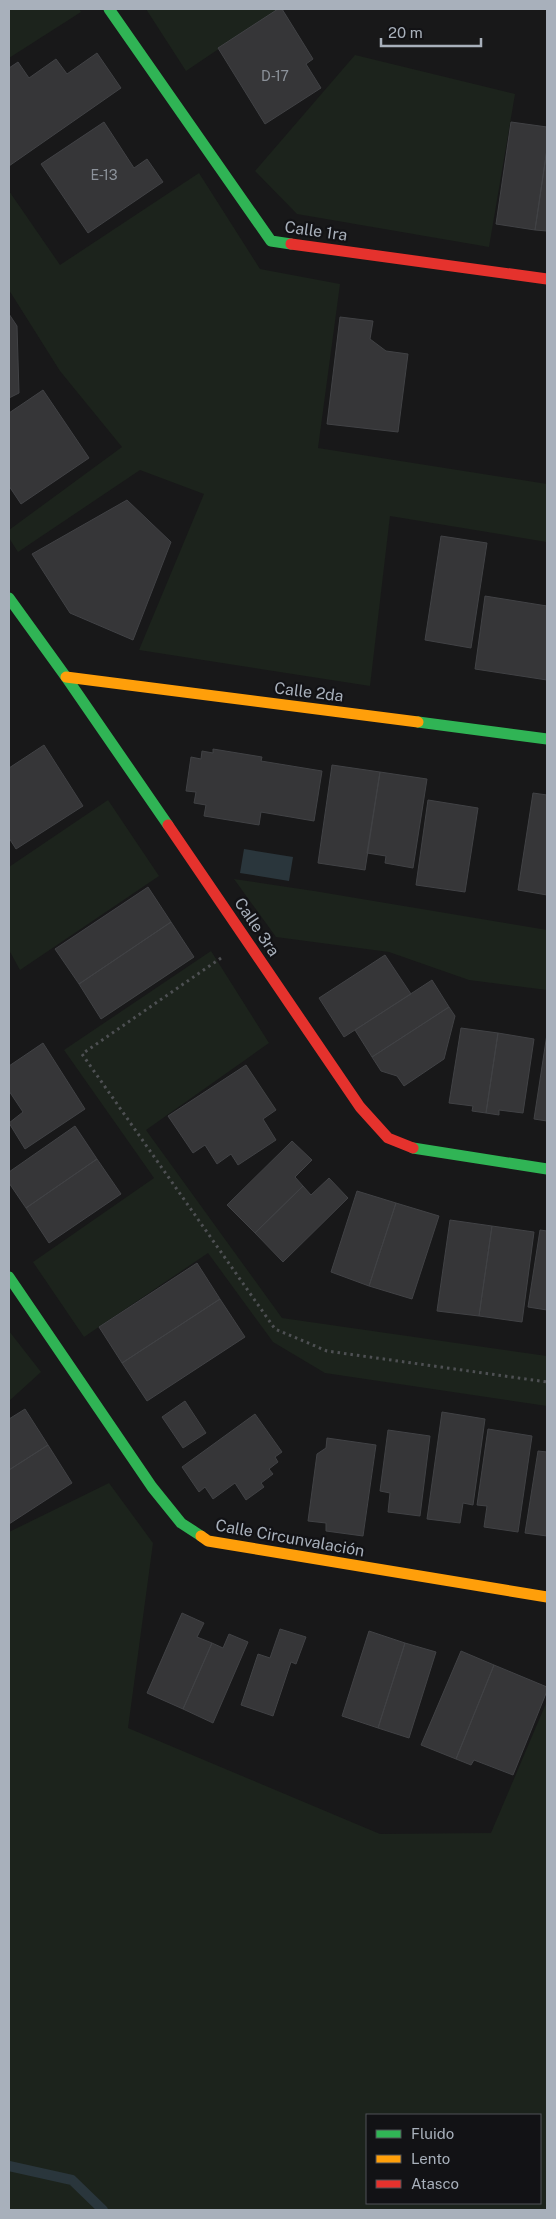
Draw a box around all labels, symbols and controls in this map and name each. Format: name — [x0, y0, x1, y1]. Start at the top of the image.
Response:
scale bar — [381, 15, 481, 47]
text: 20 m — [388, 24, 423, 41]
house number: D-17 — [261, 68, 289, 84]
house number: E-13 — [90, 167, 118, 183]
street label: Calle 1ra — [283, 217, 349, 245]
street label: Calle 2da — [273, 678, 345, 706]
street label: Calle 3ra — [231, 894, 283, 960]
street label: Calle Circunvalación — [214, 1516, 366, 1560]
legend — [366, 2114, 541, 2204]
text: Fluido — [411, 2125, 454, 2142]
text: Lento — [411, 2150, 450, 2167]
text: Atasco — [411, 2175, 459, 2192]

